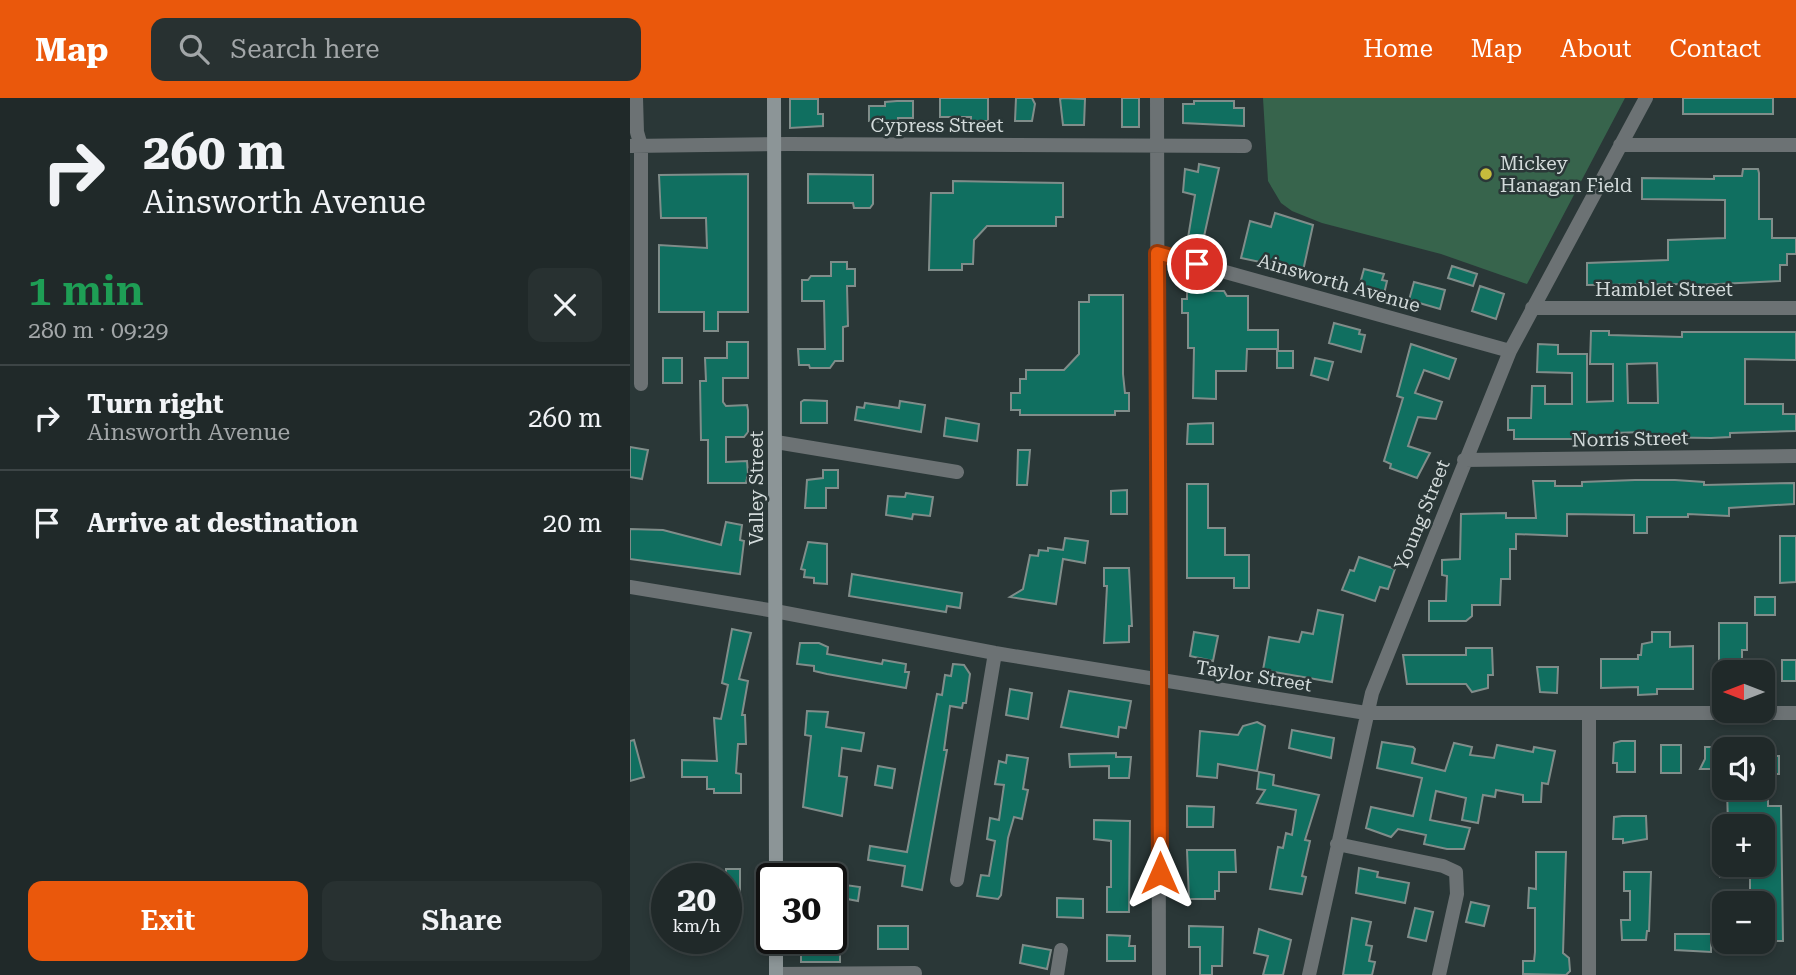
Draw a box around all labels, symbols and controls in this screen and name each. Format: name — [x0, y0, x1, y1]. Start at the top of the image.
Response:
search box — [151, 18, 641, 81]
text: Map — [35, 30, 109, 69]
icon: search — [175, 30, 213, 68]
text: Search here — [231, 34, 380, 64]
text: Home — [1363, 35, 1433, 63]
text: Map — [1471, 35, 1522, 63]
text: About — [1560, 35, 1631, 63]
text: Contact — [1669, 35, 1761, 63]
street label: Cypress Street — [871, 114, 1003, 137]
text: 260 m — [143, 124, 285, 181]
icon: right — [28, 126, 119, 217]
place label: Mickey Hanagan Field — [1500, 152, 1632, 197]
marker: Mickey Hanagan Field — [1478, 166, 1494, 182]
text: Ainsworth Avenue — [143, 183, 426, 221]
pin — [1167, 234, 1227, 294]
icon: arrive — [1178, 245, 1216, 283]
street label: Ainsworth Avenue — [1255, 249, 1423, 317]
text: 1 min — [28, 266, 144, 315]
button: close — [528, 268, 602, 342]
street label: Hamblet Street — [1595, 278, 1733, 301]
text: 280 m · 09:29 — [28, 317, 168, 344]
text: Turn right — [87, 389, 223, 419]
icon: right — [28, 399, 66, 437]
text: 260 m — [528, 403, 602, 433]
text: Ainsworth Avenue — [87, 419, 290, 446]
street label: Norris Street — [1571, 426, 1689, 452]
street label: Valley Street — [745, 431, 768, 545]
street label: Young Street — [1389, 456, 1455, 574]
icon: arrive — [28, 504, 66, 542]
text: Arrive at destination — [87, 508, 358, 538]
text: 20 m — [543, 508, 602, 538]
street label: Taylor Street — [1194, 655, 1314, 697]
north arrow — [1712, 660, 1774, 723]
map controls — [1712, 660, 1775, 954]
button: sound — [1712, 737, 1775, 800]
button: + — [1712, 814, 1775, 877]
position arrow — [1123, 836, 1197, 910]
speed limit sign: 30 — [756, 863, 847, 954]
text: 20 — [677, 879, 716, 920]
button: Exit — [28, 881, 308, 961]
button: Share — [322, 881, 602, 961]
button: − — [1712, 891, 1775, 954]
text: km/h — [672, 915, 721, 936]

